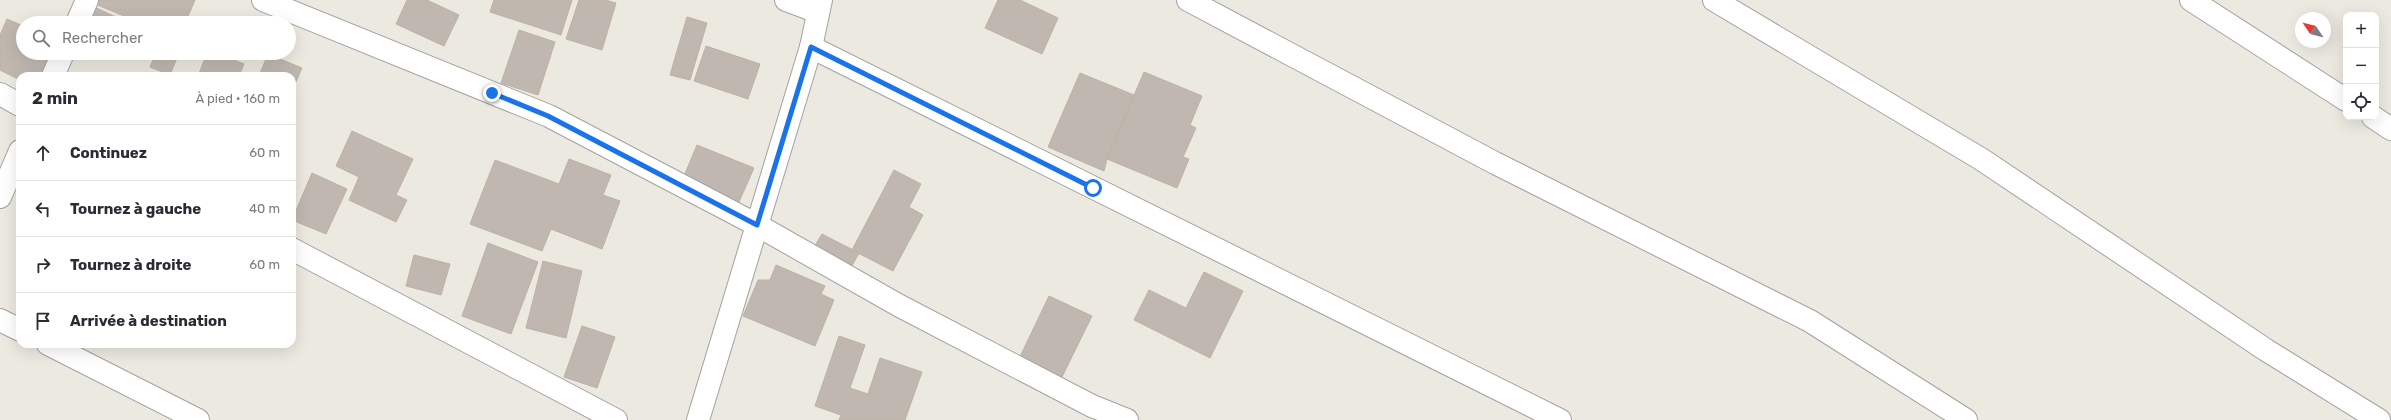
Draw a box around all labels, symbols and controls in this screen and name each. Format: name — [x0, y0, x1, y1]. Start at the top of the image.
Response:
north arrow — [2295, 12, 2331, 48]
map controls — [2343, 12, 2379, 120]
button: + — [2343, 12, 2379, 48]
search box — [16, 16, 296, 60]
icon: search — [30, 27, 52, 49]
text: Rechercher — [62, 29, 143, 47]
button: − — [2343, 48, 2379, 84]
route end — [483, 84, 501, 102]
button: locate — [2343, 84, 2379, 120]
text: 2 min — [32, 88, 78, 108]
text: À pied · 160 m — [195, 91, 280, 106]
icon: ahead — [32, 142, 54, 164]
text: Continuez — [70, 144, 147, 162]
text: 60 m — [249, 145, 280, 160]
route start — [1084, 179, 1102, 197]
icon: left — [32, 198, 54, 220]
text: Tournez à gauche — [70, 200, 201, 218]
text: 40 m — [249, 201, 280, 216]
icon: right — [32, 254, 54, 276]
text: Tournez à droite — [70, 256, 191, 274]
text: 60 m — [249, 257, 280, 272]
icon: arrive — [32, 310, 54, 332]
text: Arrivée à destination — [70, 312, 227, 330]

